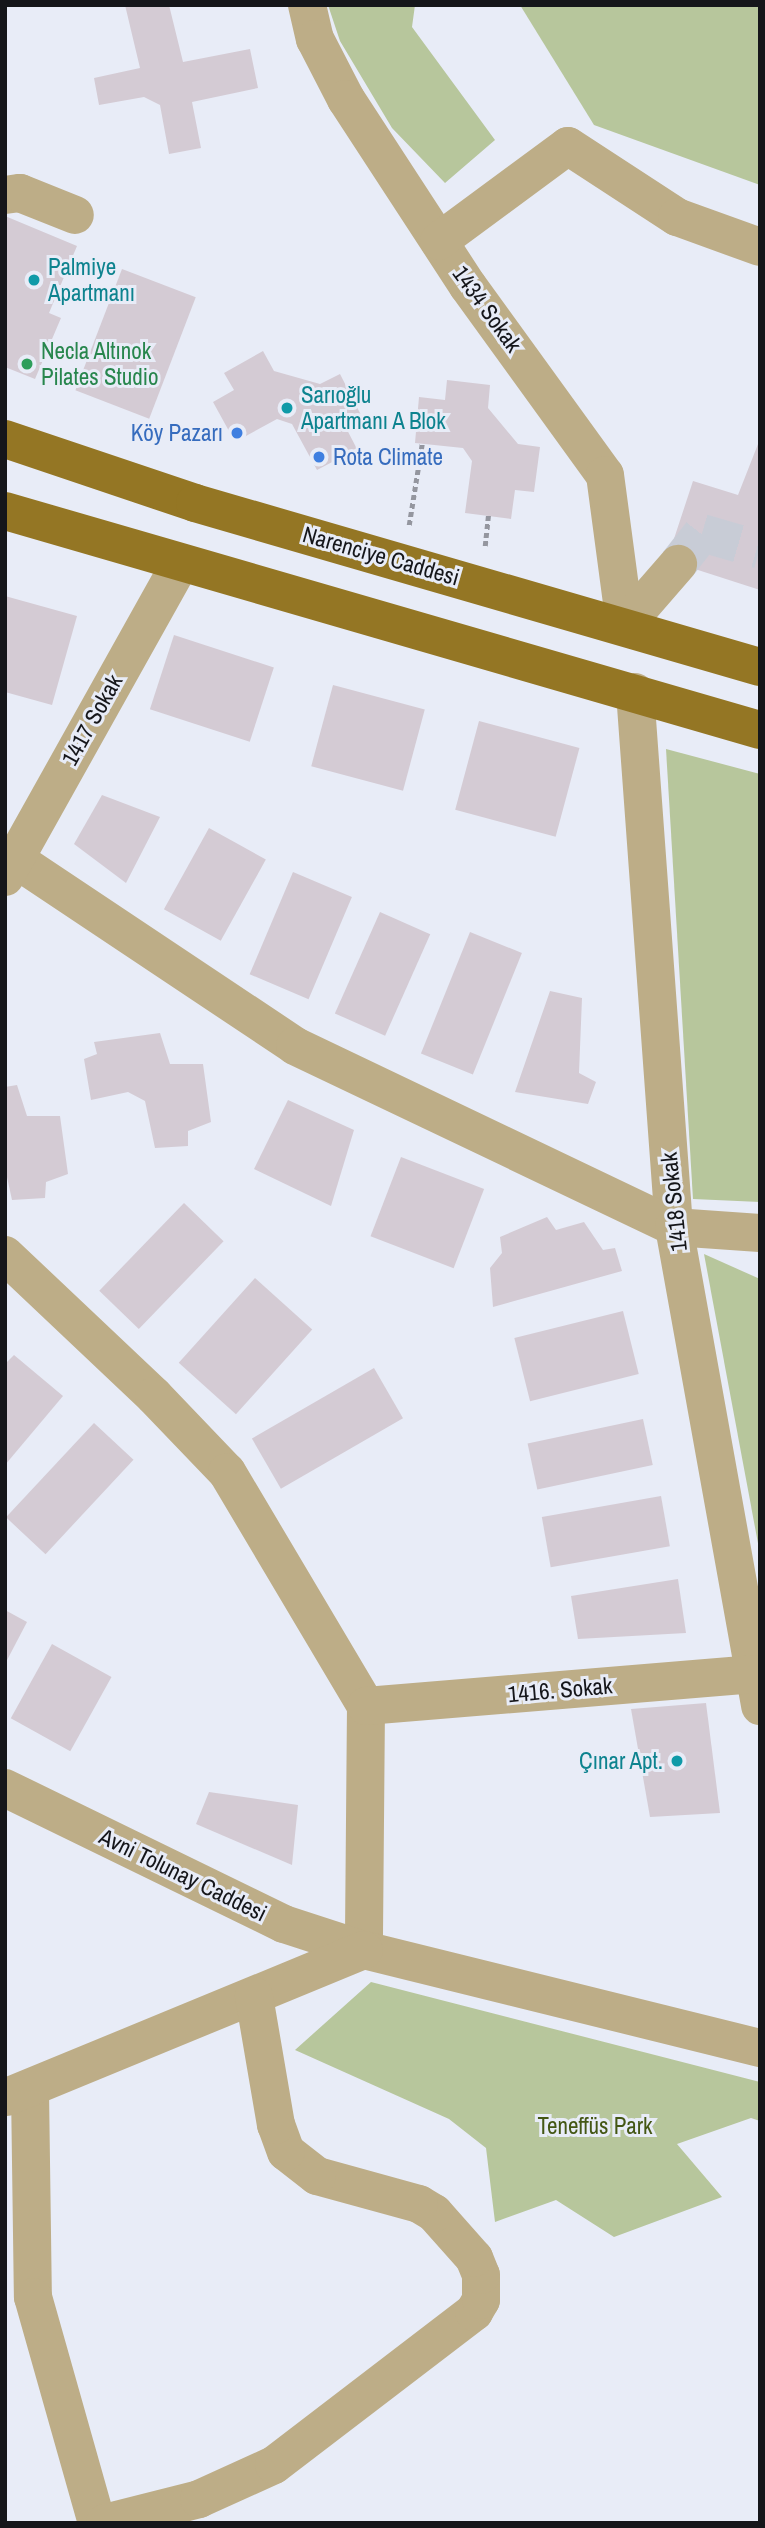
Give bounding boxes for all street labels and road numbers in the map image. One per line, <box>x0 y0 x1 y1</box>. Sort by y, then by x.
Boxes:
street label: 1434 Sokak <box>447 261 527 357</box>
street label: Narenciye Caddesi <box>300 520 462 592</box>
street label: 1417 Sokak <box>56 670 128 770</box>
street label: 1418 Sokak <box>655 1151 693 1253</box>
street label: 1416. Sokak <box>507 1672 613 1708</box>
street label: Avni Tolunay Caddesi <box>95 1822 271 1928</box>

